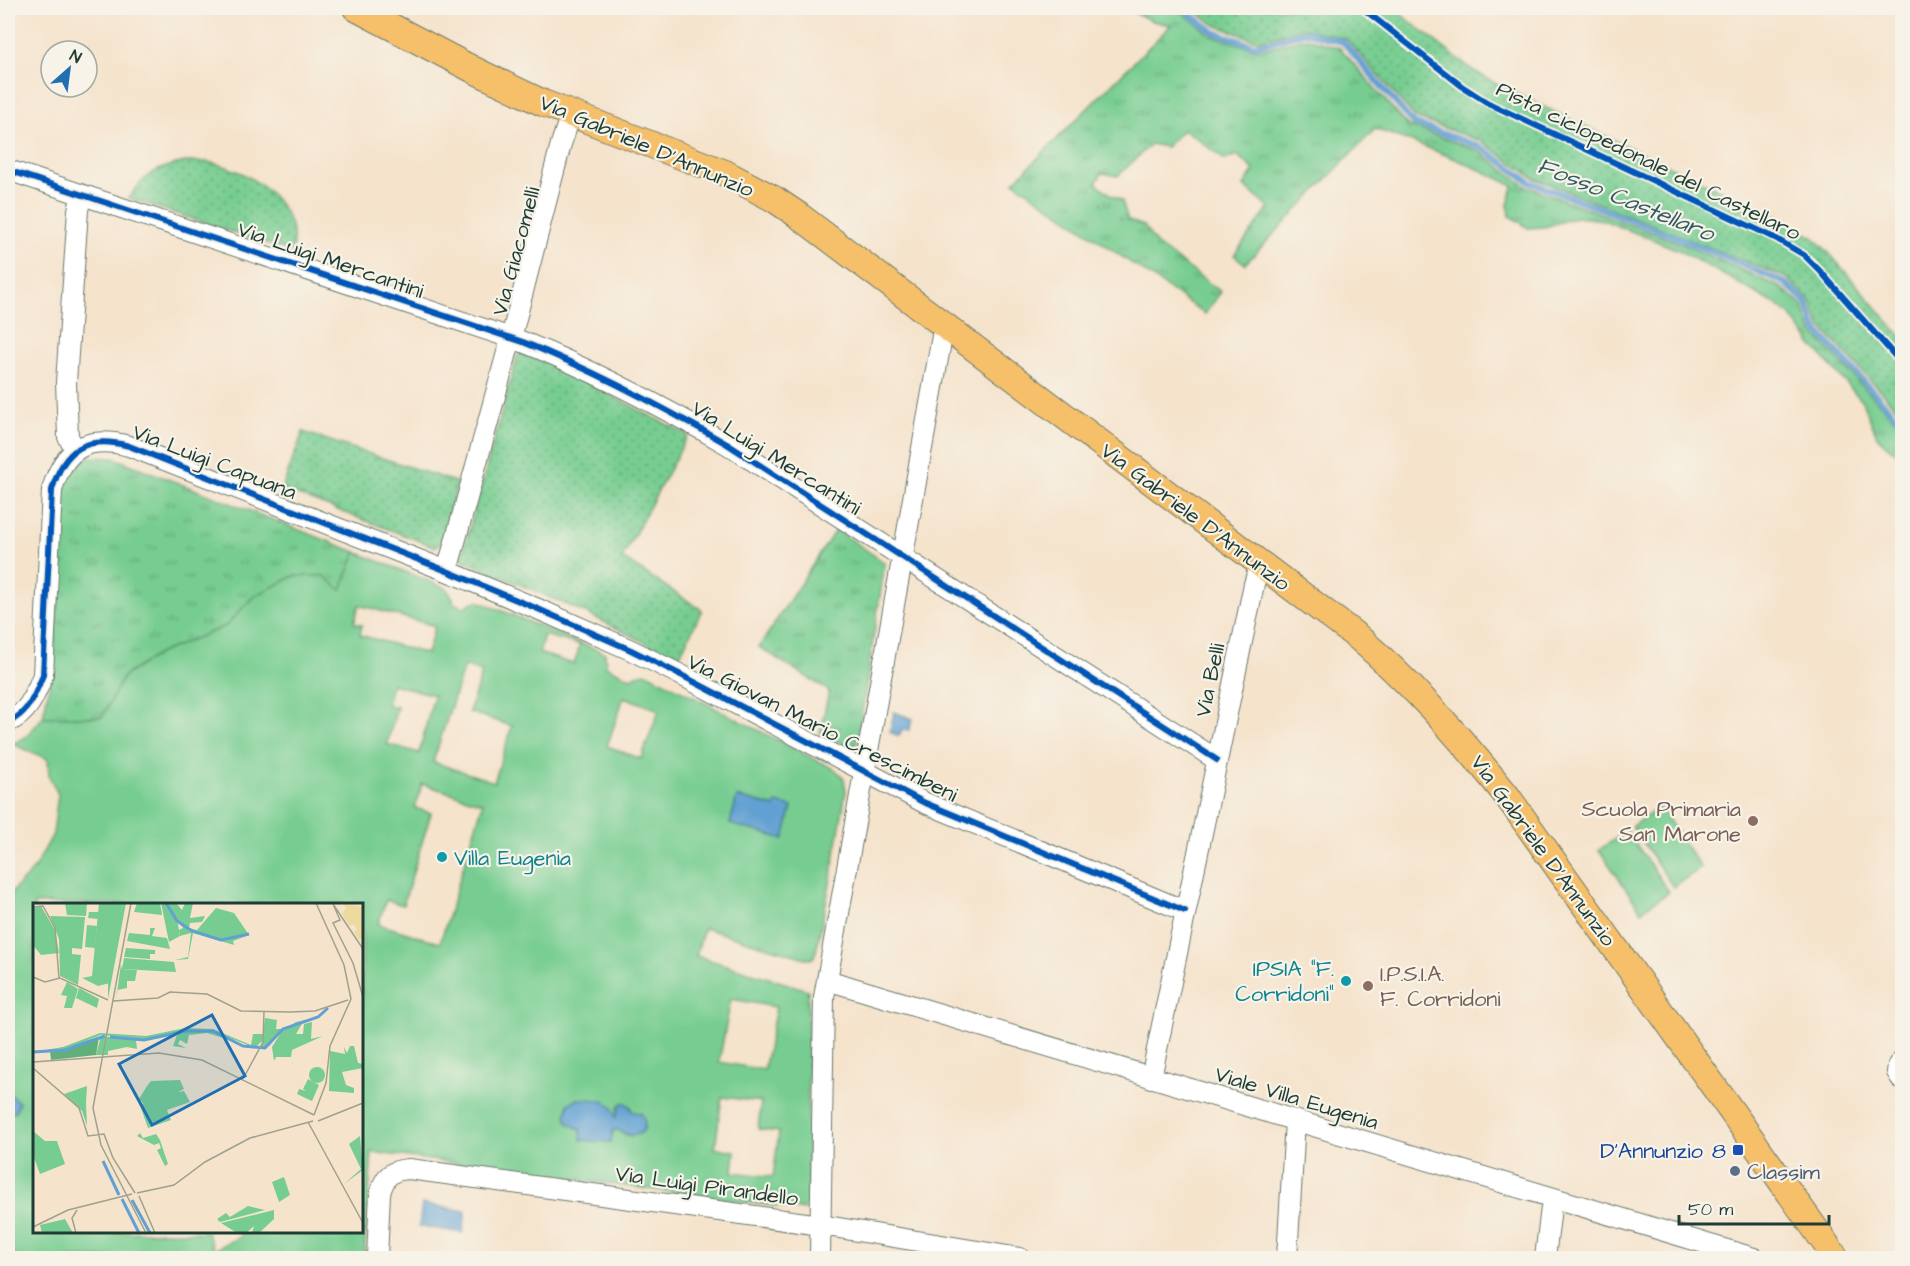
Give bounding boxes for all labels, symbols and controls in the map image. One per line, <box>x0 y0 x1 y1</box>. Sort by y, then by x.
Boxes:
north arrow <box>39 39 99 99</box>
text: N <box>66 45 85 69</box>
street label: Pista ciclopedonale del Castellaro <box>1491 74 1806 249</box>
street label: Via Gabriele D'Annunzio <box>534 87 759 206</box>
water label: Fosso Castellaro <box>1532 149 1720 251</box>
street label: Via Giacomelli <box>484 183 549 319</box>
street label: Via Luigi Mercantini <box>233 214 428 308</box>
street label: Via Luigi Mercantini <box>685 393 867 524</box>
street label: Via Luigi Capuana <box>127 417 301 509</box>
street label: Via Gabriele D'Annunzio <box>1094 436 1297 599</box>
street label: Via Belli <box>1188 640 1233 720</box>
street label: Via Giovan Mario Crescimbeni <box>682 646 963 810</box>
street label: Via Gabriele D'Annunzio <box>1463 749 1623 954</box>
place label: Scuola Primaria San Marone <box>1581 794 1741 850</box>
marker: Scuola Primaria San Marone <box>1746 814 1760 828</box>
place label: Villa Eugenia <box>454 843 571 875</box>
marker: Villa Eugenia <box>435 850 449 864</box>
inset map <box>33 903 363 1233</box>
place label: IPSIA "F. Corridoni" <box>1235 954 1334 1010</box>
place label: I.P.S.I.A. F. Corridoni <box>1380 959 1501 1015</box>
marker: IPSIA "F. Corridoni" <box>1339 974 1353 988</box>
marker: I.P.S.I.A. F. Corridoni <box>1361 979 1375 993</box>
street label: Viale Villa Eugenia <box>1211 1059 1382 1139</box>
place label: D'Annunzio 8 <box>1600 1136 1726 1167</box>
marker: D'Annunzio 8 <box>1731 1143 1745 1157</box>
place label: Classim <box>1747 1157 1820 1188</box>
street label: Via Luigi Pirandello <box>613 1158 801 1216</box>
marker: Classim <box>1728 1164 1742 1178</box>
scale bar <box>1679 1188 1829 1226</box>
text: 50 m <box>1688 1197 1733 1222</box>

